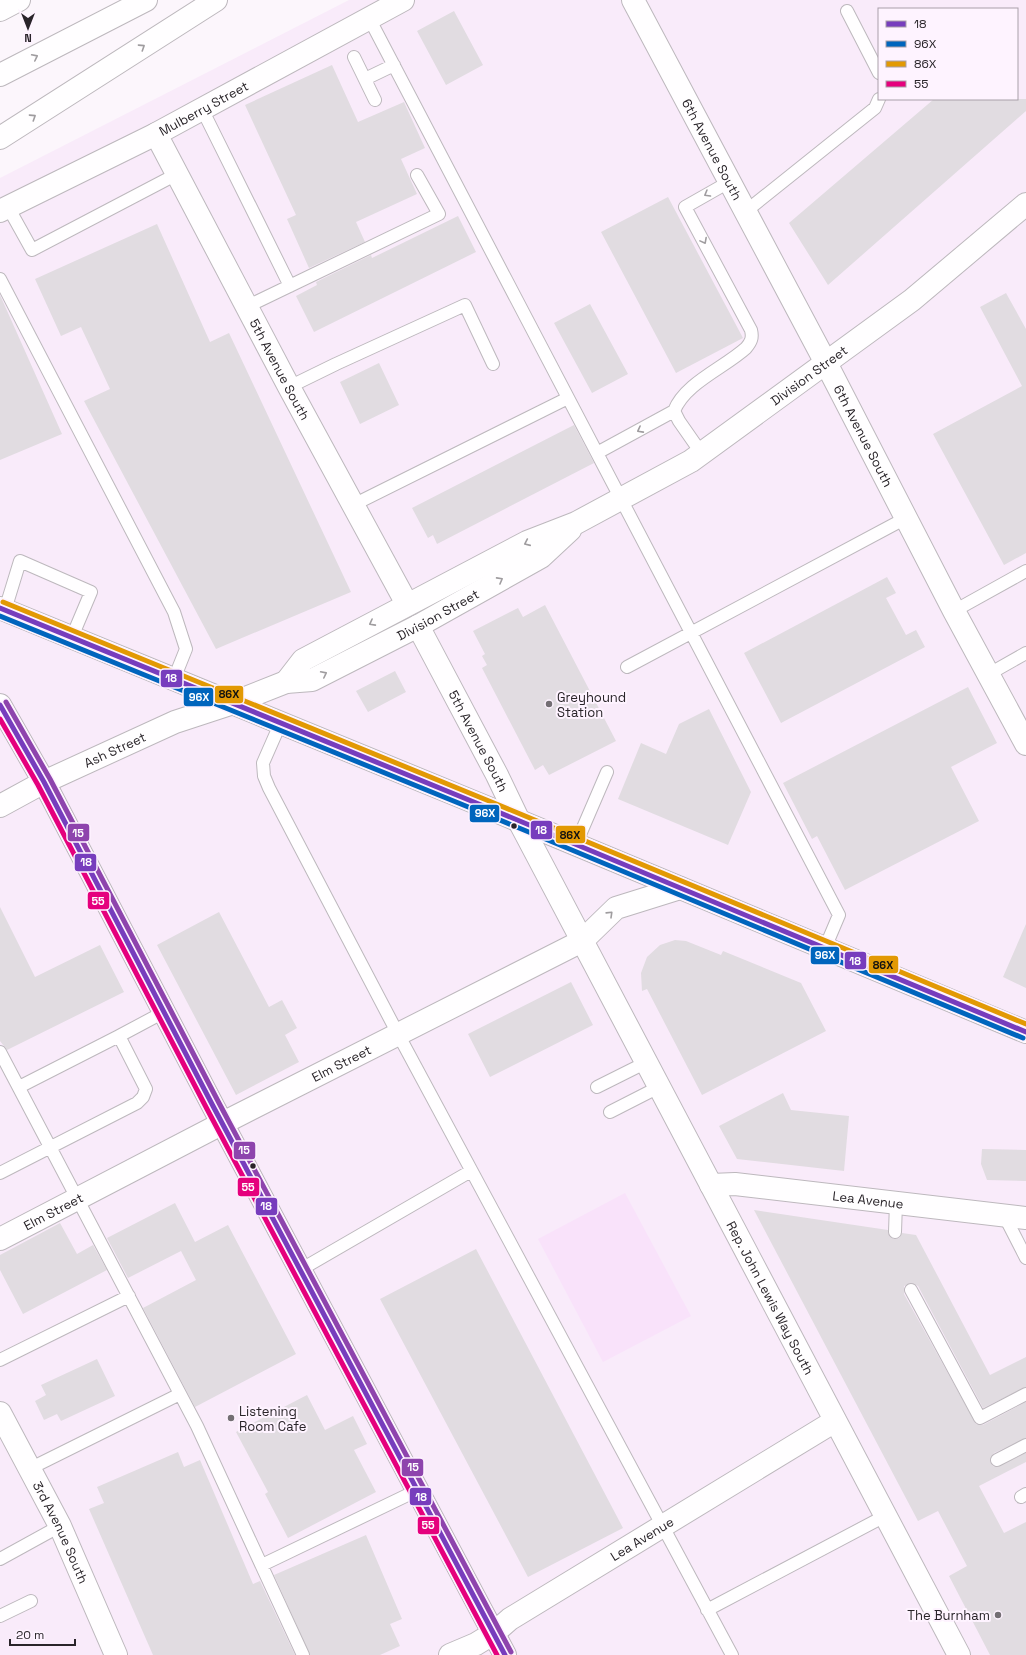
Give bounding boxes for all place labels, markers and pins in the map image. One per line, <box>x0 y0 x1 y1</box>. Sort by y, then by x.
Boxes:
place label: Greyhound Station <box>557 689 626 721</box>
marker: Greyhound Station <box>544 699 554 709</box>
unlabelled marker <box>509 821 519 831</box>
unlabelled marker <box>248 1161 258 1171</box>
place label: Listening Room Cafe <box>239 1403 306 1435</box>
marker: Listening Room Cafe <box>226 1413 236 1423</box>
place label: The Burnham <box>907 1607 990 1624</box>
marker: The Burnham <box>993 1610 1003 1620</box>

